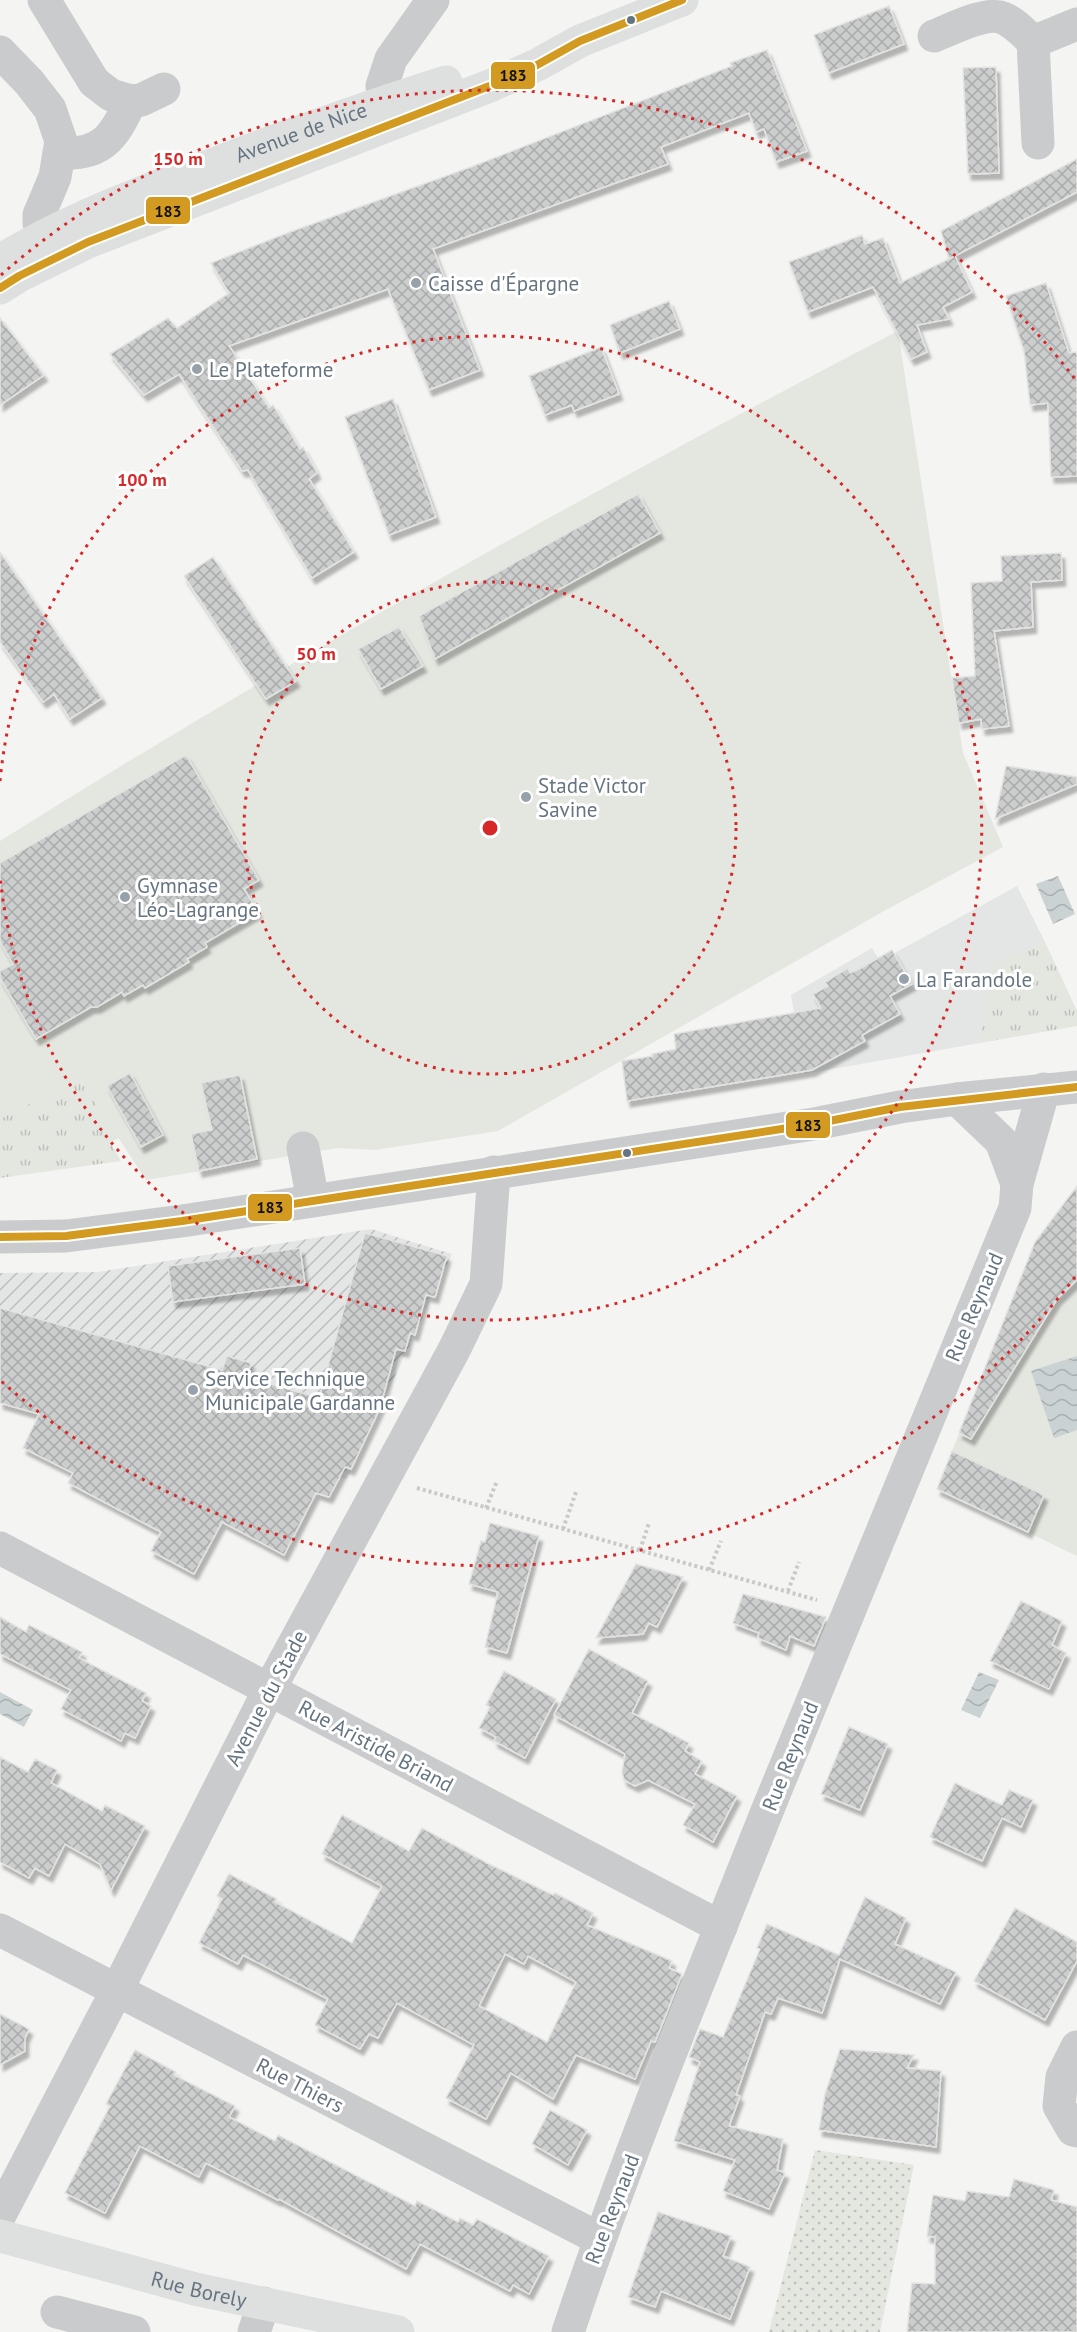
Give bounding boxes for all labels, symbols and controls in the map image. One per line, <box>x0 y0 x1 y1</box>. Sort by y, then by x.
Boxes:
unlabelled marker <box>625 14 637 26</box>
line badge: 183 <box>490 61 536 90</box>
text: 183 <box>499 65 527 85</box>
street label: Avenue de Nice <box>231 96 370 168</box>
text: 150 m <box>153 147 203 170</box>
line badge: 183 <box>145 196 191 225</box>
text: 183 <box>154 201 182 221</box>
place label: Caisse d'Épargne <box>428 270 579 297</box>
marker: Caisse d'Épargne <box>409 276 423 290</box>
place label: Le Plateforme <box>209 356 333 383</box>
marker: Le Plateforme <box>190 362 204 376</box>
text: 100 m <box>117 468 167 491</box>
text: 50 m <box>296 642 336 665</box>
place label: Stade Victor Savine <box>538 772 646 823</box>
marker: Stade Victor Savine <box>519 790 533 804</box>
centre of rings <box>480 818 500 838</box>
place label: Gymnase Léo-Lagrange <box>137 872 259 923</box>
marker: Gymnase Léo-Lagrange <box>118 890 132 904</box>
place label: La Farandole <box>916 966 1032 993</box>
marker: La Farandole <box>897 972 911 986</box>
line badge: 183 <box>785 1111 831 1139</box>
text: 183 <box>794 1115 822 1135</box>
unlabelled marker <box>621 1147 633 1159</box>
line badge: 183 <box>247 1193 293 1222</box>
text: 183 <box>256 1197 284 1217</box>
street label: Rue Reynaud <box>939 1248 1009 1366</box>
place label: Service Technique Municipale Gardanne <box>205 1365 395 1416</box>
marker: Service Technique Municipale Gardanne <box>186 1383 200 1397</box>
street label: Avenue du Stade <box>219 1625 313 1771</box>
street label: Rue Aristide Briand <box>294 1694 458 1798</box>
street label: Rue Reynaud <box>756 1697 824 1815</box>
street label: Rue Thiers <box>252 2051 348 2119</box>
street label: Rue Reynaud <box>579 2150 645 2268</box>
street label: Rue Borely <box>148 2264 249 2313</box>

